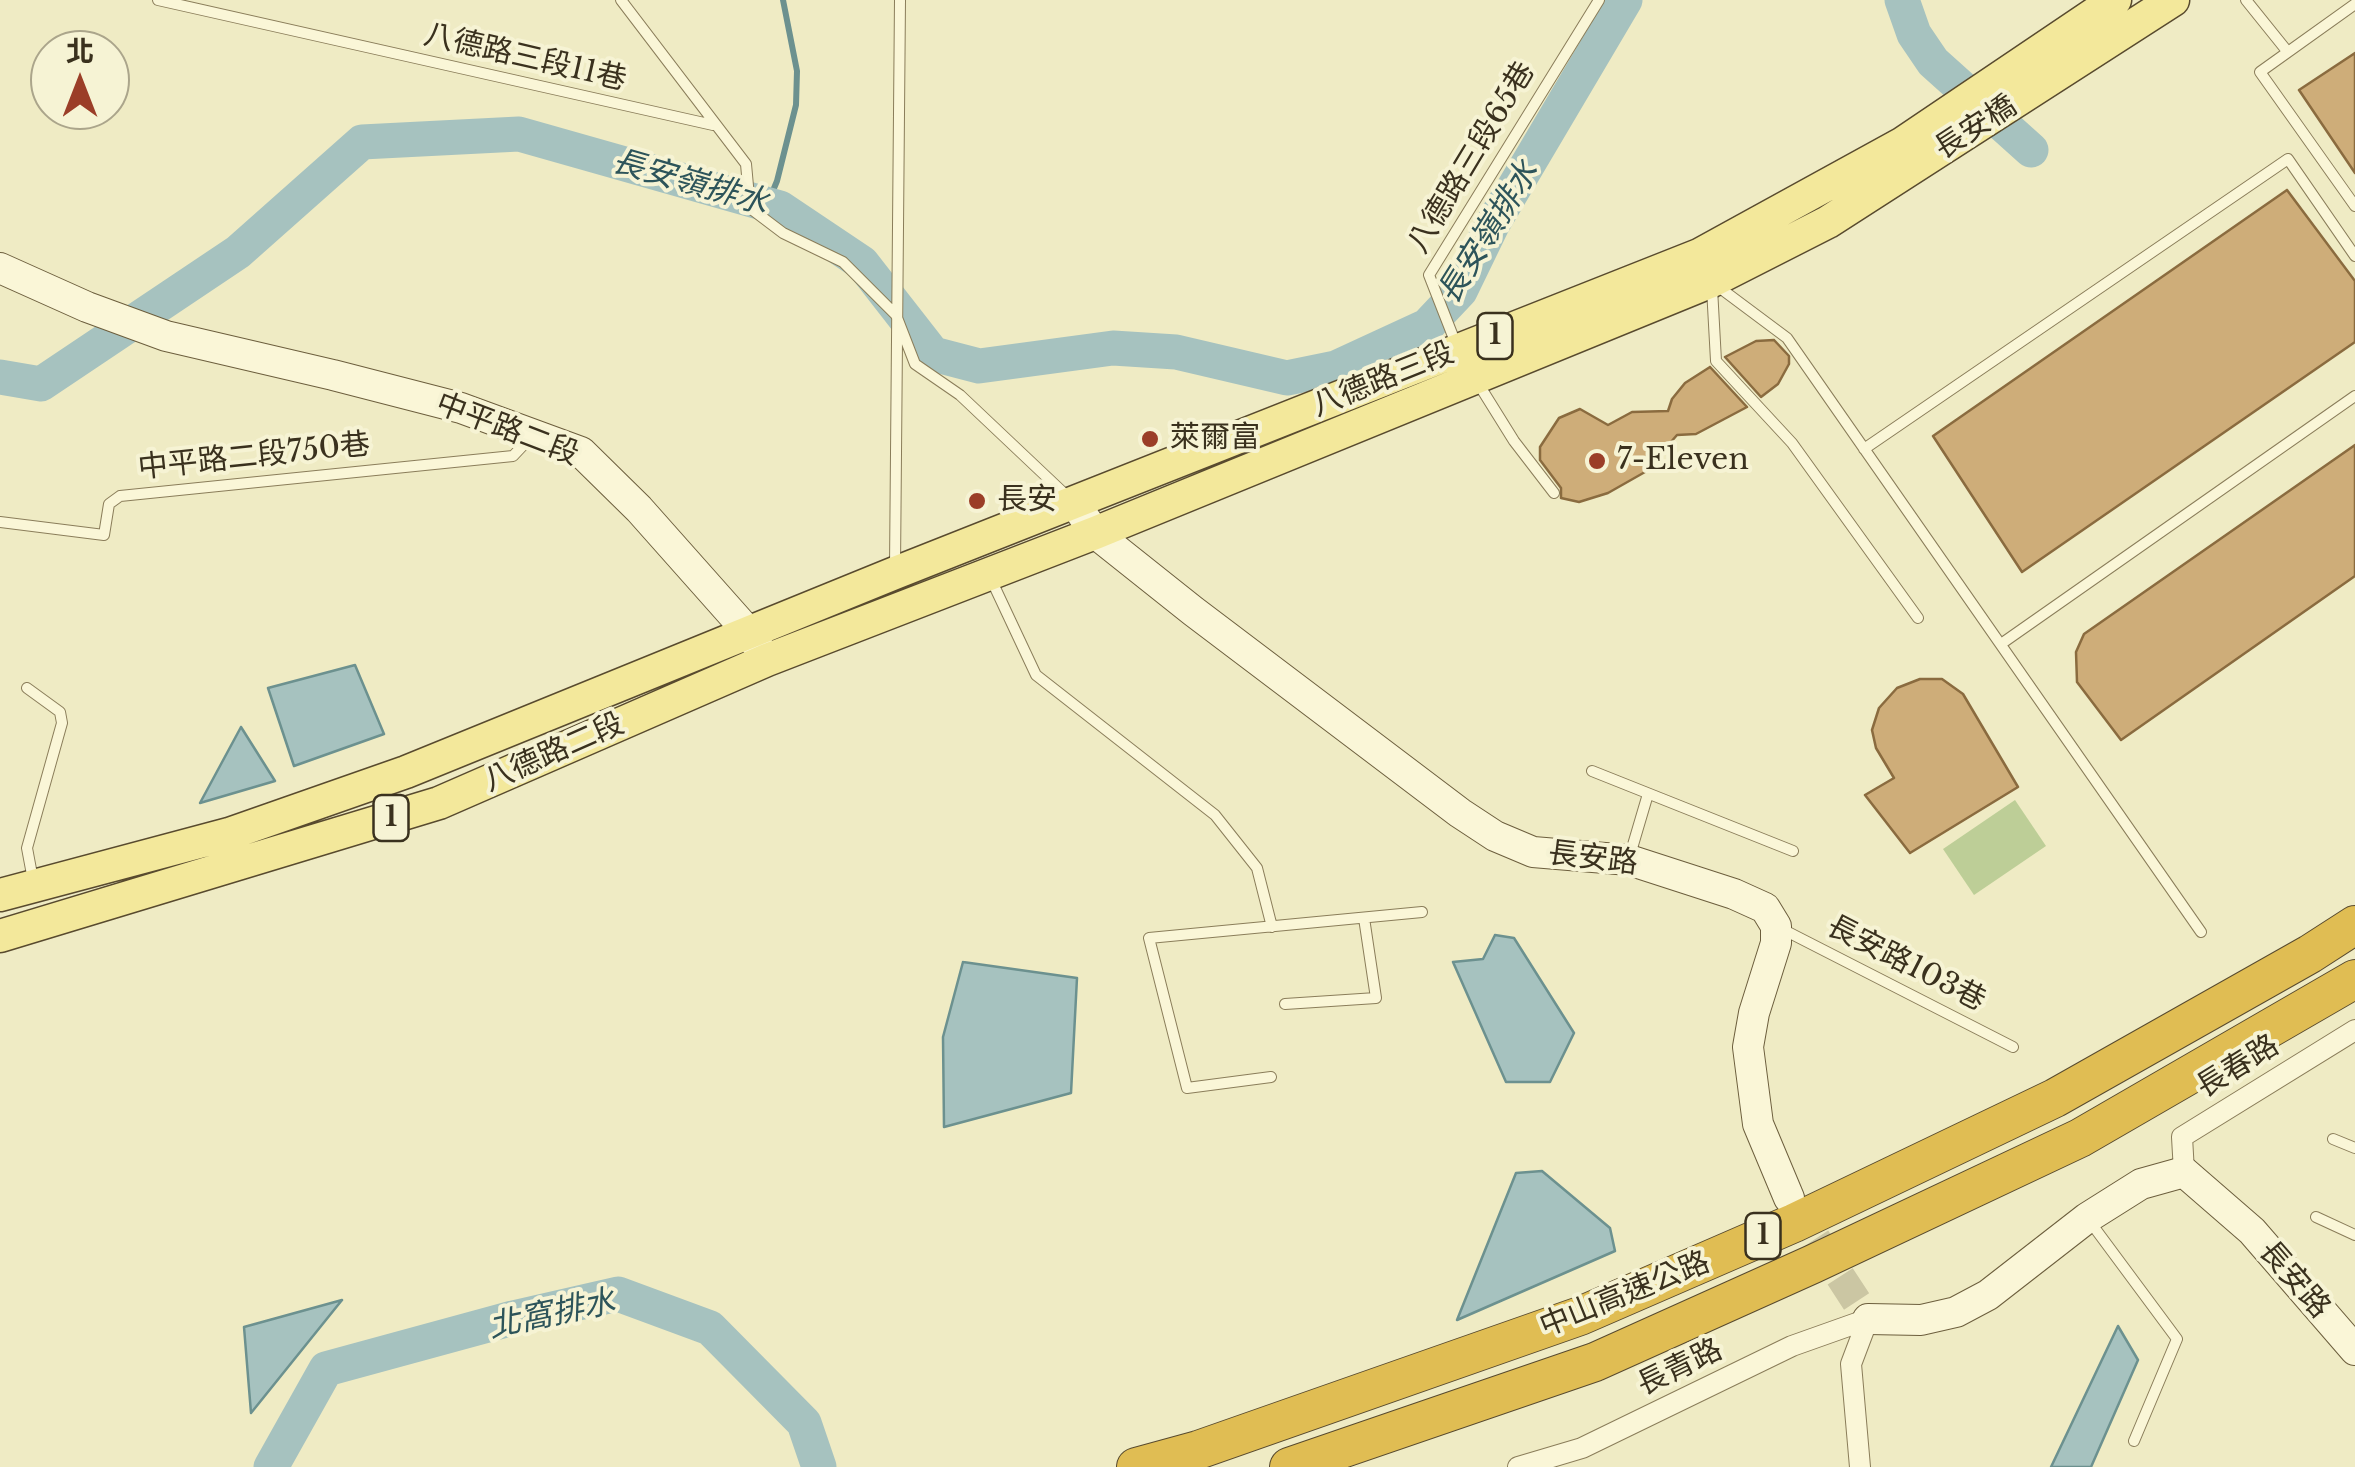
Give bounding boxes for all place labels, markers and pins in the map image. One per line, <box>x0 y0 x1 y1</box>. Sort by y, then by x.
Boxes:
place label: 萊爾富 <box>1170 421 1260 457</box>
marker: 萊爾富 <box>1139 428 1161 450</box>
place label: 7-Eleven <box>1617 443 1749 479</box>
marker: 7-Eleven <box>1586 450 1608 472</box>
place label: 長安 <box>997 483 1057 519</box>
marker: 長安 <box>966 490 988 512</box>

